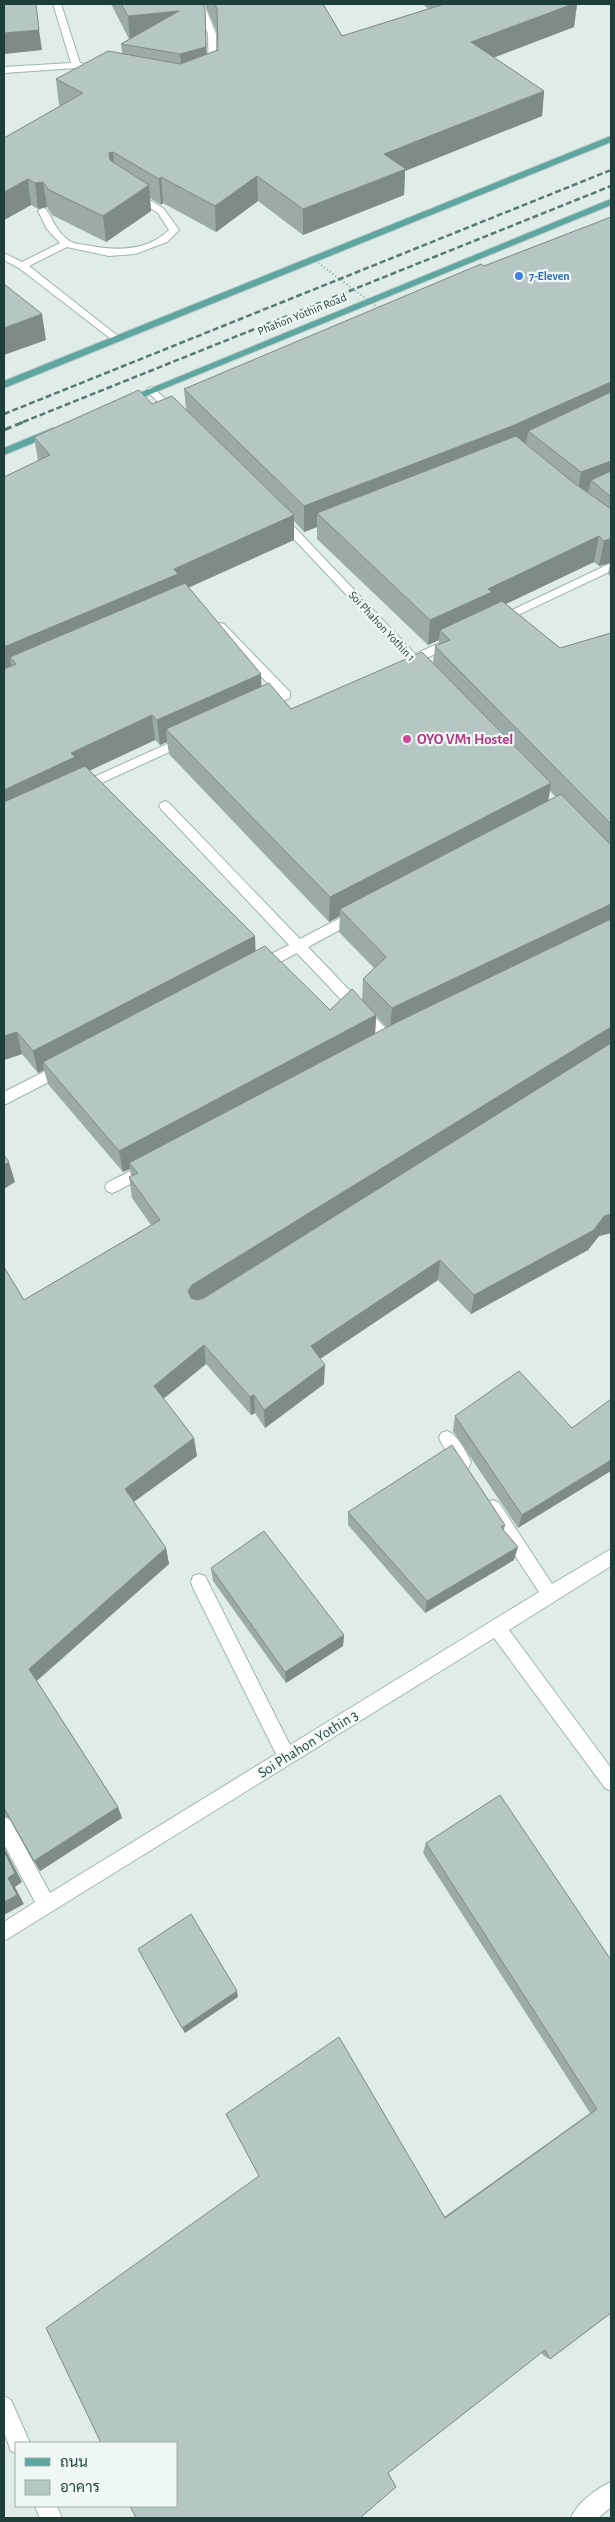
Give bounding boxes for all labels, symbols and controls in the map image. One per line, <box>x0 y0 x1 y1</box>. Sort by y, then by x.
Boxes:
marker: 7-Eleven <box>513 270 525 282</box>
place label: 7-Eleven <box>529 270 570 282</box>
street label: Phahon Yothin Road <box>256 291 348 337</box>
street label: Soi Phahon Yothin 1 <box>347 589 417 663</box>
place label: OYO VM1 Hostel <box>417 732 513 747</box>
marker: OYO VM1 Hostel <box>401 733 413 745</box>
street label: Soi Phahon Yothin 3 <box>255 1707 361 1781</box>
legend <box>15 2442 178 2507</box>
text: ถนน <box>60 2455 88 2470</box>
text: อาคาร <box>60 2480 100 2495</box>

